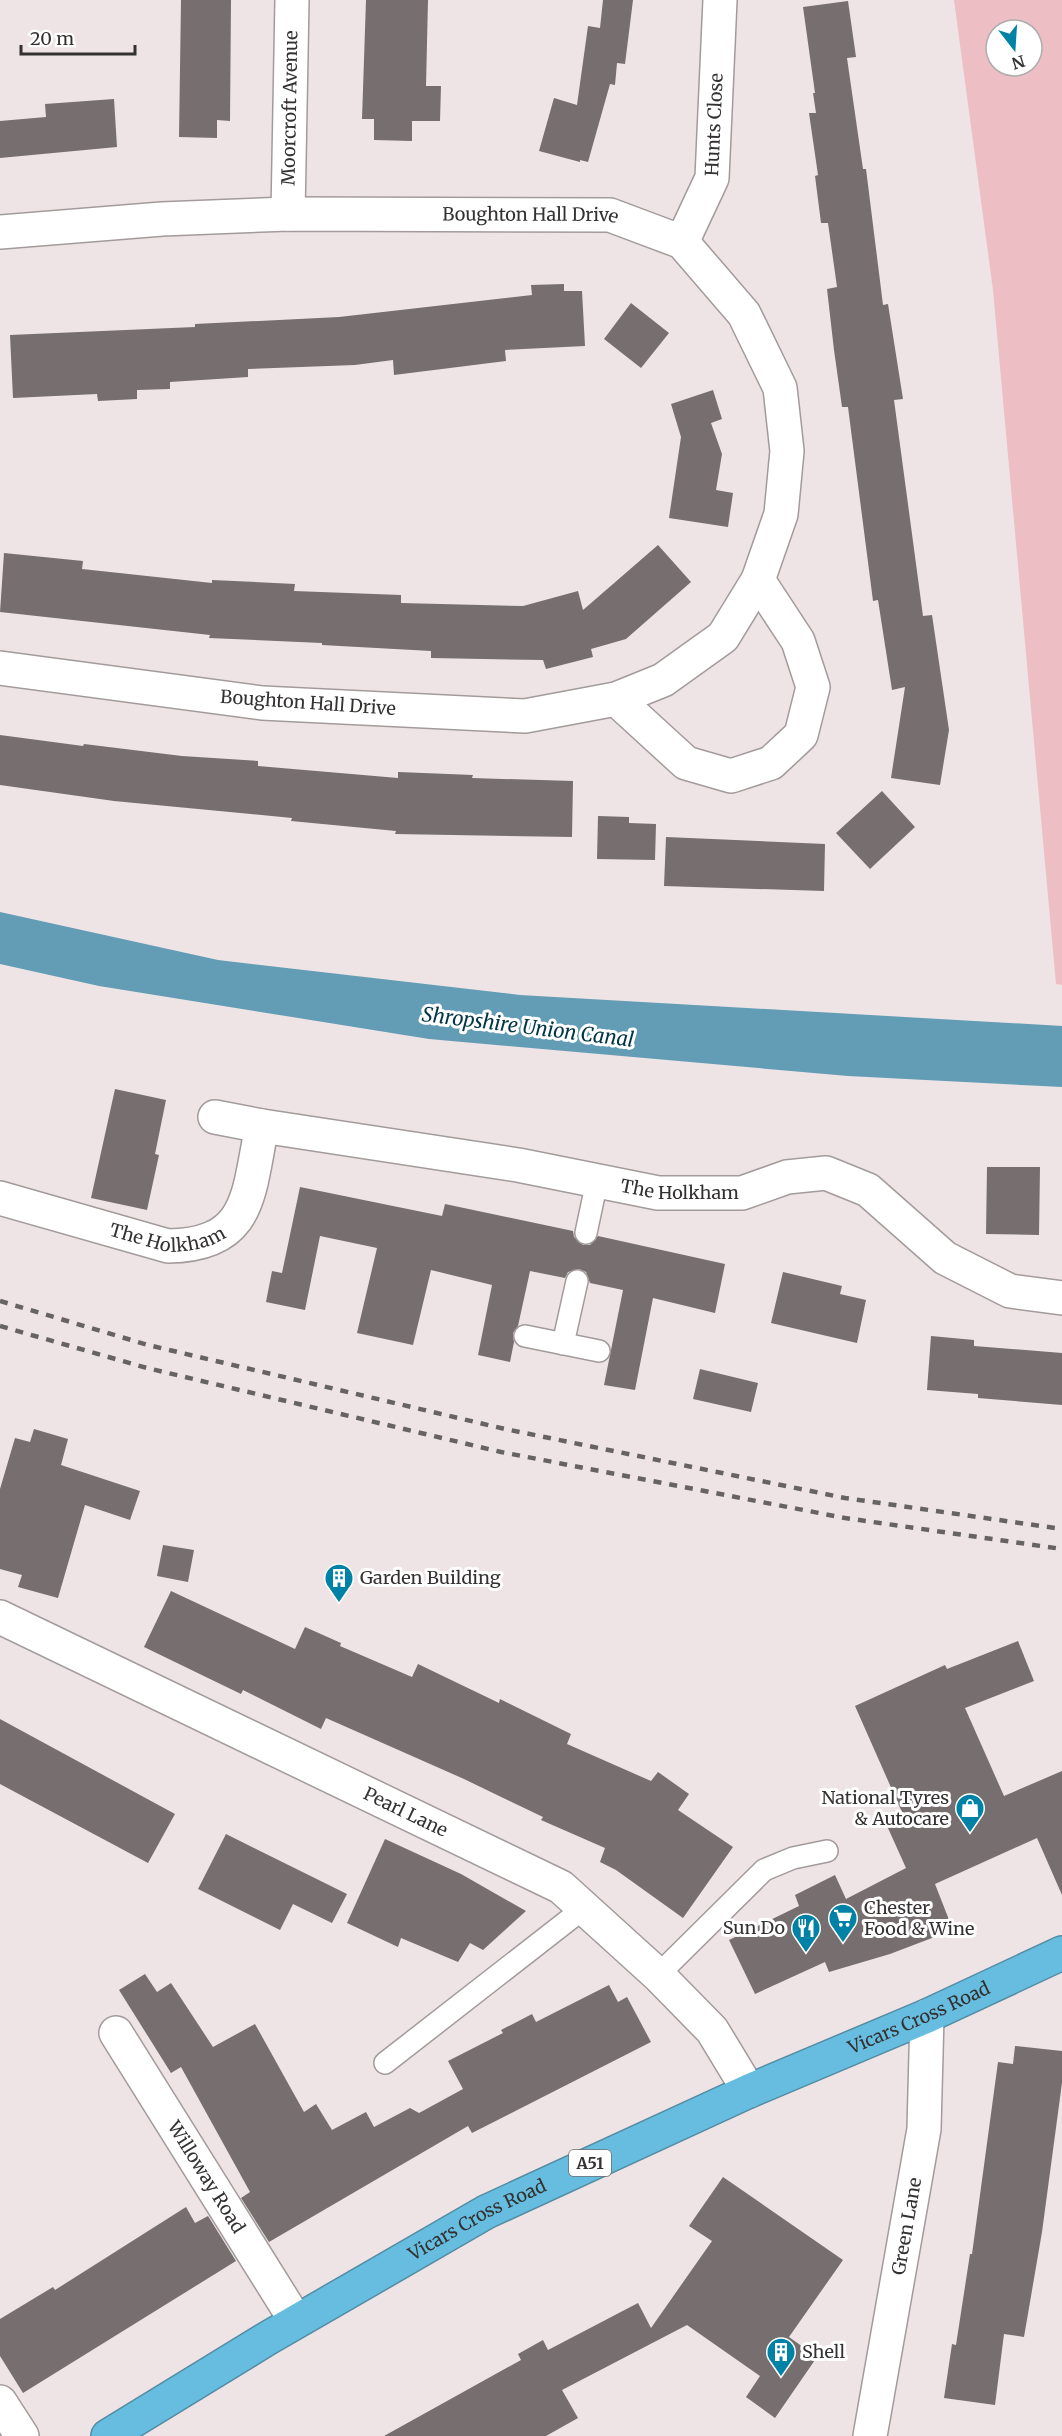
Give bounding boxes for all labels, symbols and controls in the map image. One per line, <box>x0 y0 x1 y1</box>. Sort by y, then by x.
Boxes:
scale bar <box>21 18 135 56</box>
north arrow <box>984 18 1044 78</box>
text: 20 m <box>30 27 74 50</box>
street label: Moorcroft Avenue <box>277 30 302 186</box>
text: N <box>1009 51 1027 74</box>
street label: Hunts Close <box>700 73 728 177</box>
street label: Boughton Hall Drive <box>442 202 622 228</box>
street label: Boughton Hall Drive <box>219 685 397 720</box>
water label: Shropshire Union Canal <box>421 1001 635 1052</box>
street label: The Holkham <box>619 1174 739 1204</box>
street label: The Holkham <box>107 1218 230 1257</box>
building icon: Garden Building <box>323 1562 355 1604</box>
place label: Garden Building <box>360 1566 501 1589</box>
street label: Pearl Lane <box>360 1782 452 1842</box>
place label: National Tyres & Autocare <box>822 1786 949 1830</box>
shop icon: National Tyres & Autocare <box>954 1792 986 1834</box>
place label: Chester Food & Wine <box>864 1896 974 1940</box>
supermarket icon: Chester Food & Wine <box>827 1902 859 1944</box>
restaurant icon: Sun Do <box>790 1912 822 1954</box>
place label: Sun Do <box>723 1916 785 1939</box>
street label: Vicars Cross Road <box>844 1976 994 2059</box>
street label: Willoway Road <box>162 2116 250 2237</box>
road number: A51 <box>569 2150 611 2176</box>
street label: Vicars Cross Road <box>403 2174 550 2266</box>
street label: Green Lane <box>887 2176 926 2277</box>
building icon: Shell <box>765 2336 797 2378</box>
place label: Shell <box>802 2340 845 2363</box>

